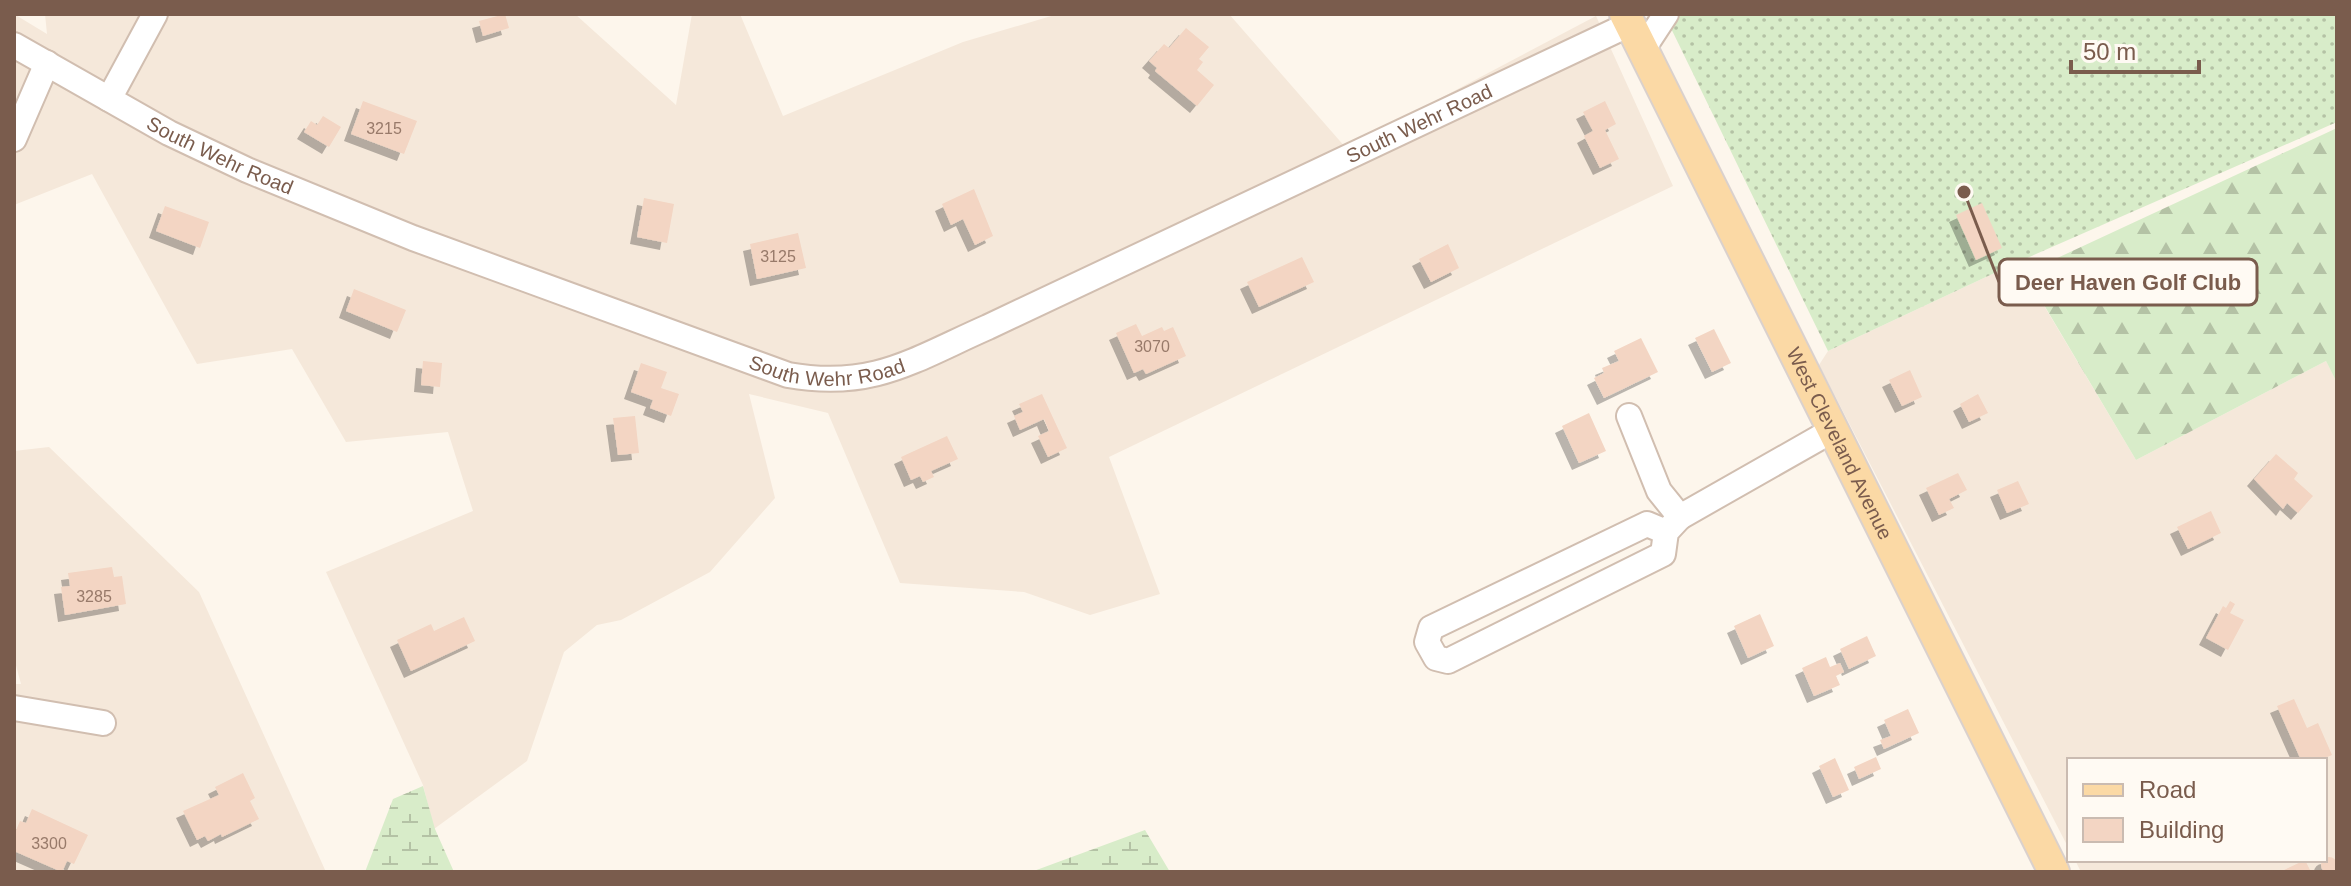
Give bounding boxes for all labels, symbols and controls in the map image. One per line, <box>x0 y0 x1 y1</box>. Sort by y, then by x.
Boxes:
scale bar <box>2071 24 2199 74</box>
text: 50 m <box>2083 38 2136 65</box>
street label: South Wehr Road <box>1343 80 1496 167</box>
street label: South Wehr Road <box>143 112 296 199</box>
house number: 3215 <box>366 120 402 137</box>
house number: 3125 <box>760 248 796 265</box>
callout: Deer Haven Golf Club <box>1999 259 2257 305</box>
text: Deer Haven Golf Club <box>2015 270 2241 295</box>
house number: 3070 <box>1134 338 1170 355</box>
street label: West Cleveland Avenue <box>1782 344 1897 543</box>
street label: South Wehr Road <box>746 351 908 390</box>
house number: 3285 <box>76 588 112 605</box>
legend <box>2067 758 2327 862</box>
text: Road <box>2139 776 2196 803</box>
text: Building <box>2139 816 2224 843</box>
house number: 3300 <box>31 835 67 852</box>

